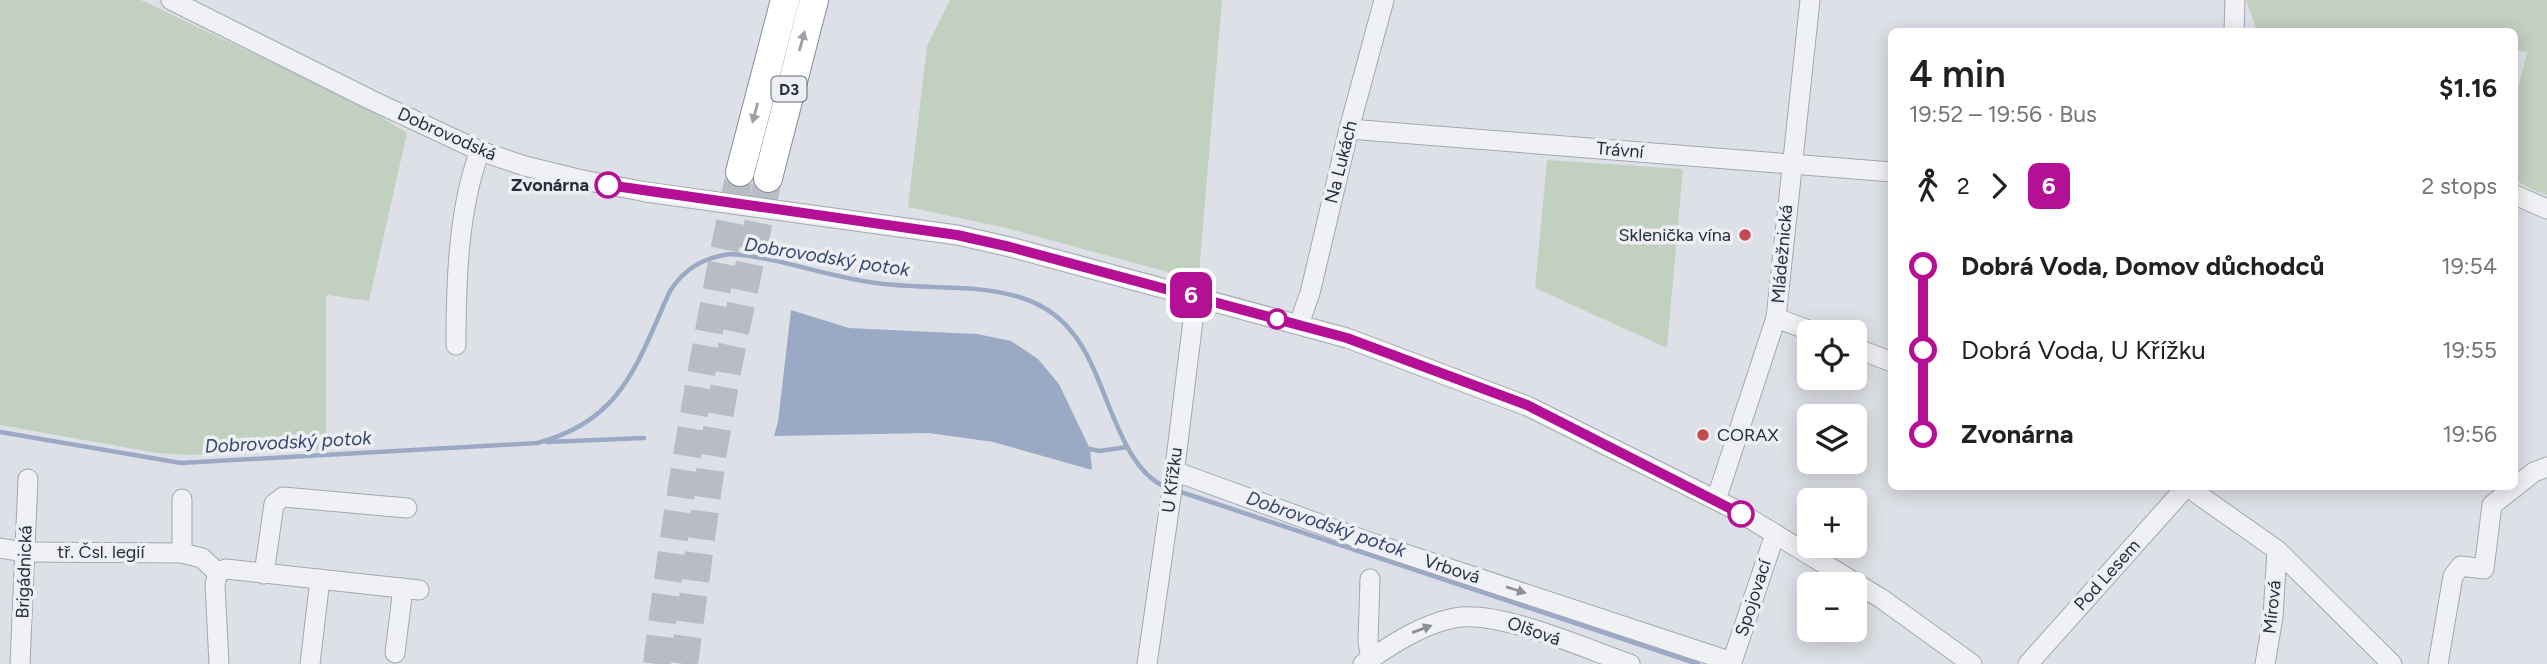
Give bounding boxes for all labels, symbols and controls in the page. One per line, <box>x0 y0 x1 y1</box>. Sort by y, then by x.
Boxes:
one-way arrow <box>797 29 808 51</box>
text: 4 min <box>1909 51 2006 97</box>
text: $1.16 <box>2439 72 2497 104</box>
road number: D3 <box>772 76 806 102</box>
text: 19:52 – 19:56 · Bus <box>1909 100 2097 128</box>
street label: Dobrovodská <box>394 102 500 166</box>
one-way arrow <box>749 102 760 124</box>
street label: Na Lukách <box>1320 118 1362 206</box>
street label: Trávní <box>1595 137 1646 163</box>
icon: walk <box>1909 167 1947 205</box>
icon: forward <box>1980 167 2018 205</box>
text: 6 <box>2042 171 2056 200</box>
marker: Zvonárna <box>595 172 621 198</box>
text: 2 <box>1957 172 1970 200</box>
text: 2 stops <box>2421 172 2497 200</box>
place label: Zvonárna <box>511 174 589 196</box>
street label: Mládežnická <box>1767 204 1797 304</box>
place label: Sklenička vína <box>1619 224 1731 246</box>
marker: Sklenička vína <box>1737 227 1753 243</box>
water label: Dobrovodský potok <box>743 233 912 282</box>
text: Dobrá Voda, Domov důchodců <box>1961 250 2325 282</box>
text: 19:54 <box>2441 252 2497 280</box>
line badge: 6 <box>1168 272 1214 318</box>
text: 6 <box>1184 280 1198 309</box>
unlabelled marker <box>1267 309 1287 329</box>
map controls <box>1797 320 1867 642</box>
button: locate <box>1797 320 1867 390</box>
text: Dobrá Voda, U Křížku <box>1961 334 2206 366</box>
text: 19:55 <box>2442 336 2497 364</box>
button: layers <box>1797 404 1867 474</box>
text: Zvonárna <box>1961 418 2074 450</box>
text: 19:56 <box>2442 420 2497 448</box>
place label: CORAX <box>1717 424 1778 446</box>
water label: Dobrovodský potok <box>204 426 373 458</box>
marker: CORAX <box>1695 427 1711 443</box>
street label: U Křížku <box>1157 446 1187 514</box>
water label: Dobrovodský potok <box>1243 486 1409 562</box>
button: + <box>1797 488 1867 558</box>
unlabelled marker <box>1728 501 1754 527</box>
street label: Brigádnická <box>11 525 37 619</box>
street label: Pod Lesem <box>2069 535 2145 615</box>
street label: tř. Čsl. legií <box>57 541 145 563</box>
street label: Vrbová <box>1421 550 1483 588</box>
street label: Spojovací <box>1730 556 1776 639</box>
button: − <box>1797 572 1867 642</box>
street label: Mírová <box>2258 579 2286 635</box>
one-way arrow <box>1506 586 1527 596</box>
street label: Olšová <box>1504 612 1564 650</box>
one-way arrow <box>1411 623 1432 634</box>

